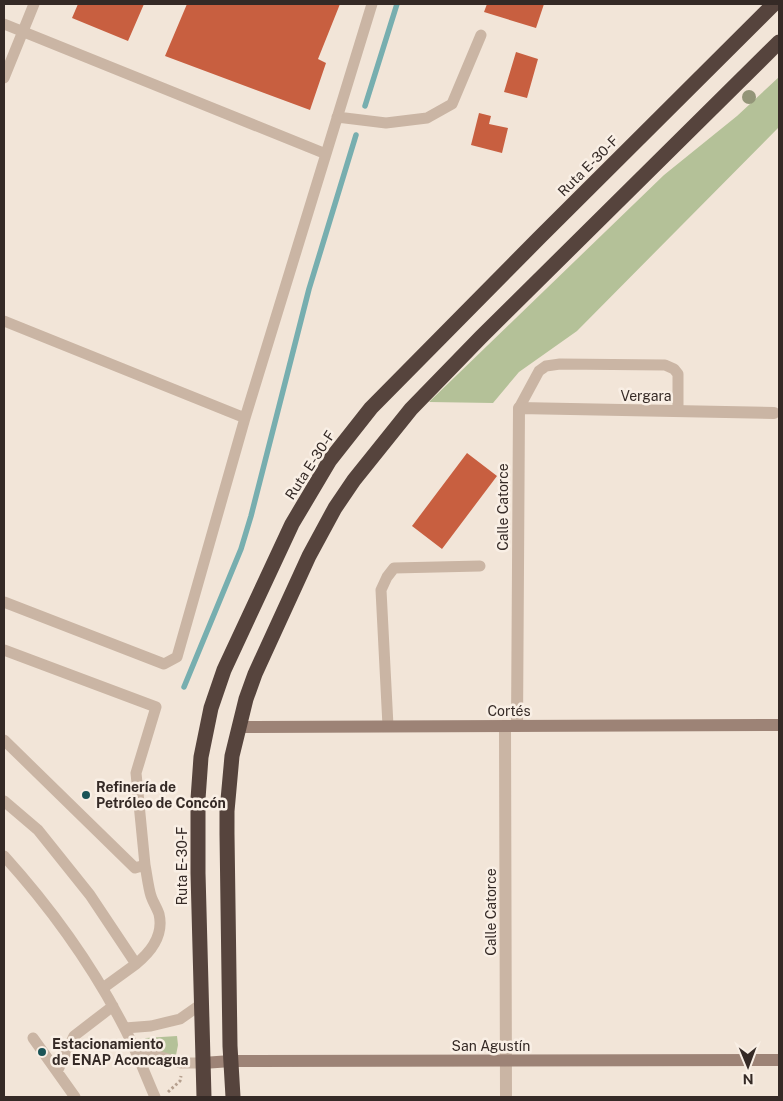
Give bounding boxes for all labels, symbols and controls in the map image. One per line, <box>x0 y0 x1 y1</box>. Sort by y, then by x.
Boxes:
street label: Ruta E-30-F <box>555 133 621 199</box>
street label: Vergara <box>620 388 672 404</box>
street label: Ruta E-30-F <box>282 428 338 502</box>
street label: Calle Catorce <box>495 463 511 551</box>
street label: Cortés <box>487 703 531 719</box>
place label: Refinería de Petróleo de Concón <box>96 779 226 811</box>
marker: Refinería de Petróleo de Concón <box>80 789 92 801</box>
street label: Ruta E-30-F <box>174 827 190 905</box>
street label: Calle Catorce <box>483 868 499 956</box>
place label: Estacionamiento de ENAP Aconcagua <box>52 1036 189 1068</box>
street label: San Agustín <box>452 1038 530 1054</box>
north arrow <box>723 1041 773 1091</box>
marker: Estacionamiento de ENAP Aconcagua <box>36 1046 48 1058</box>
text: N <box>743 1071 754 1087</box>

